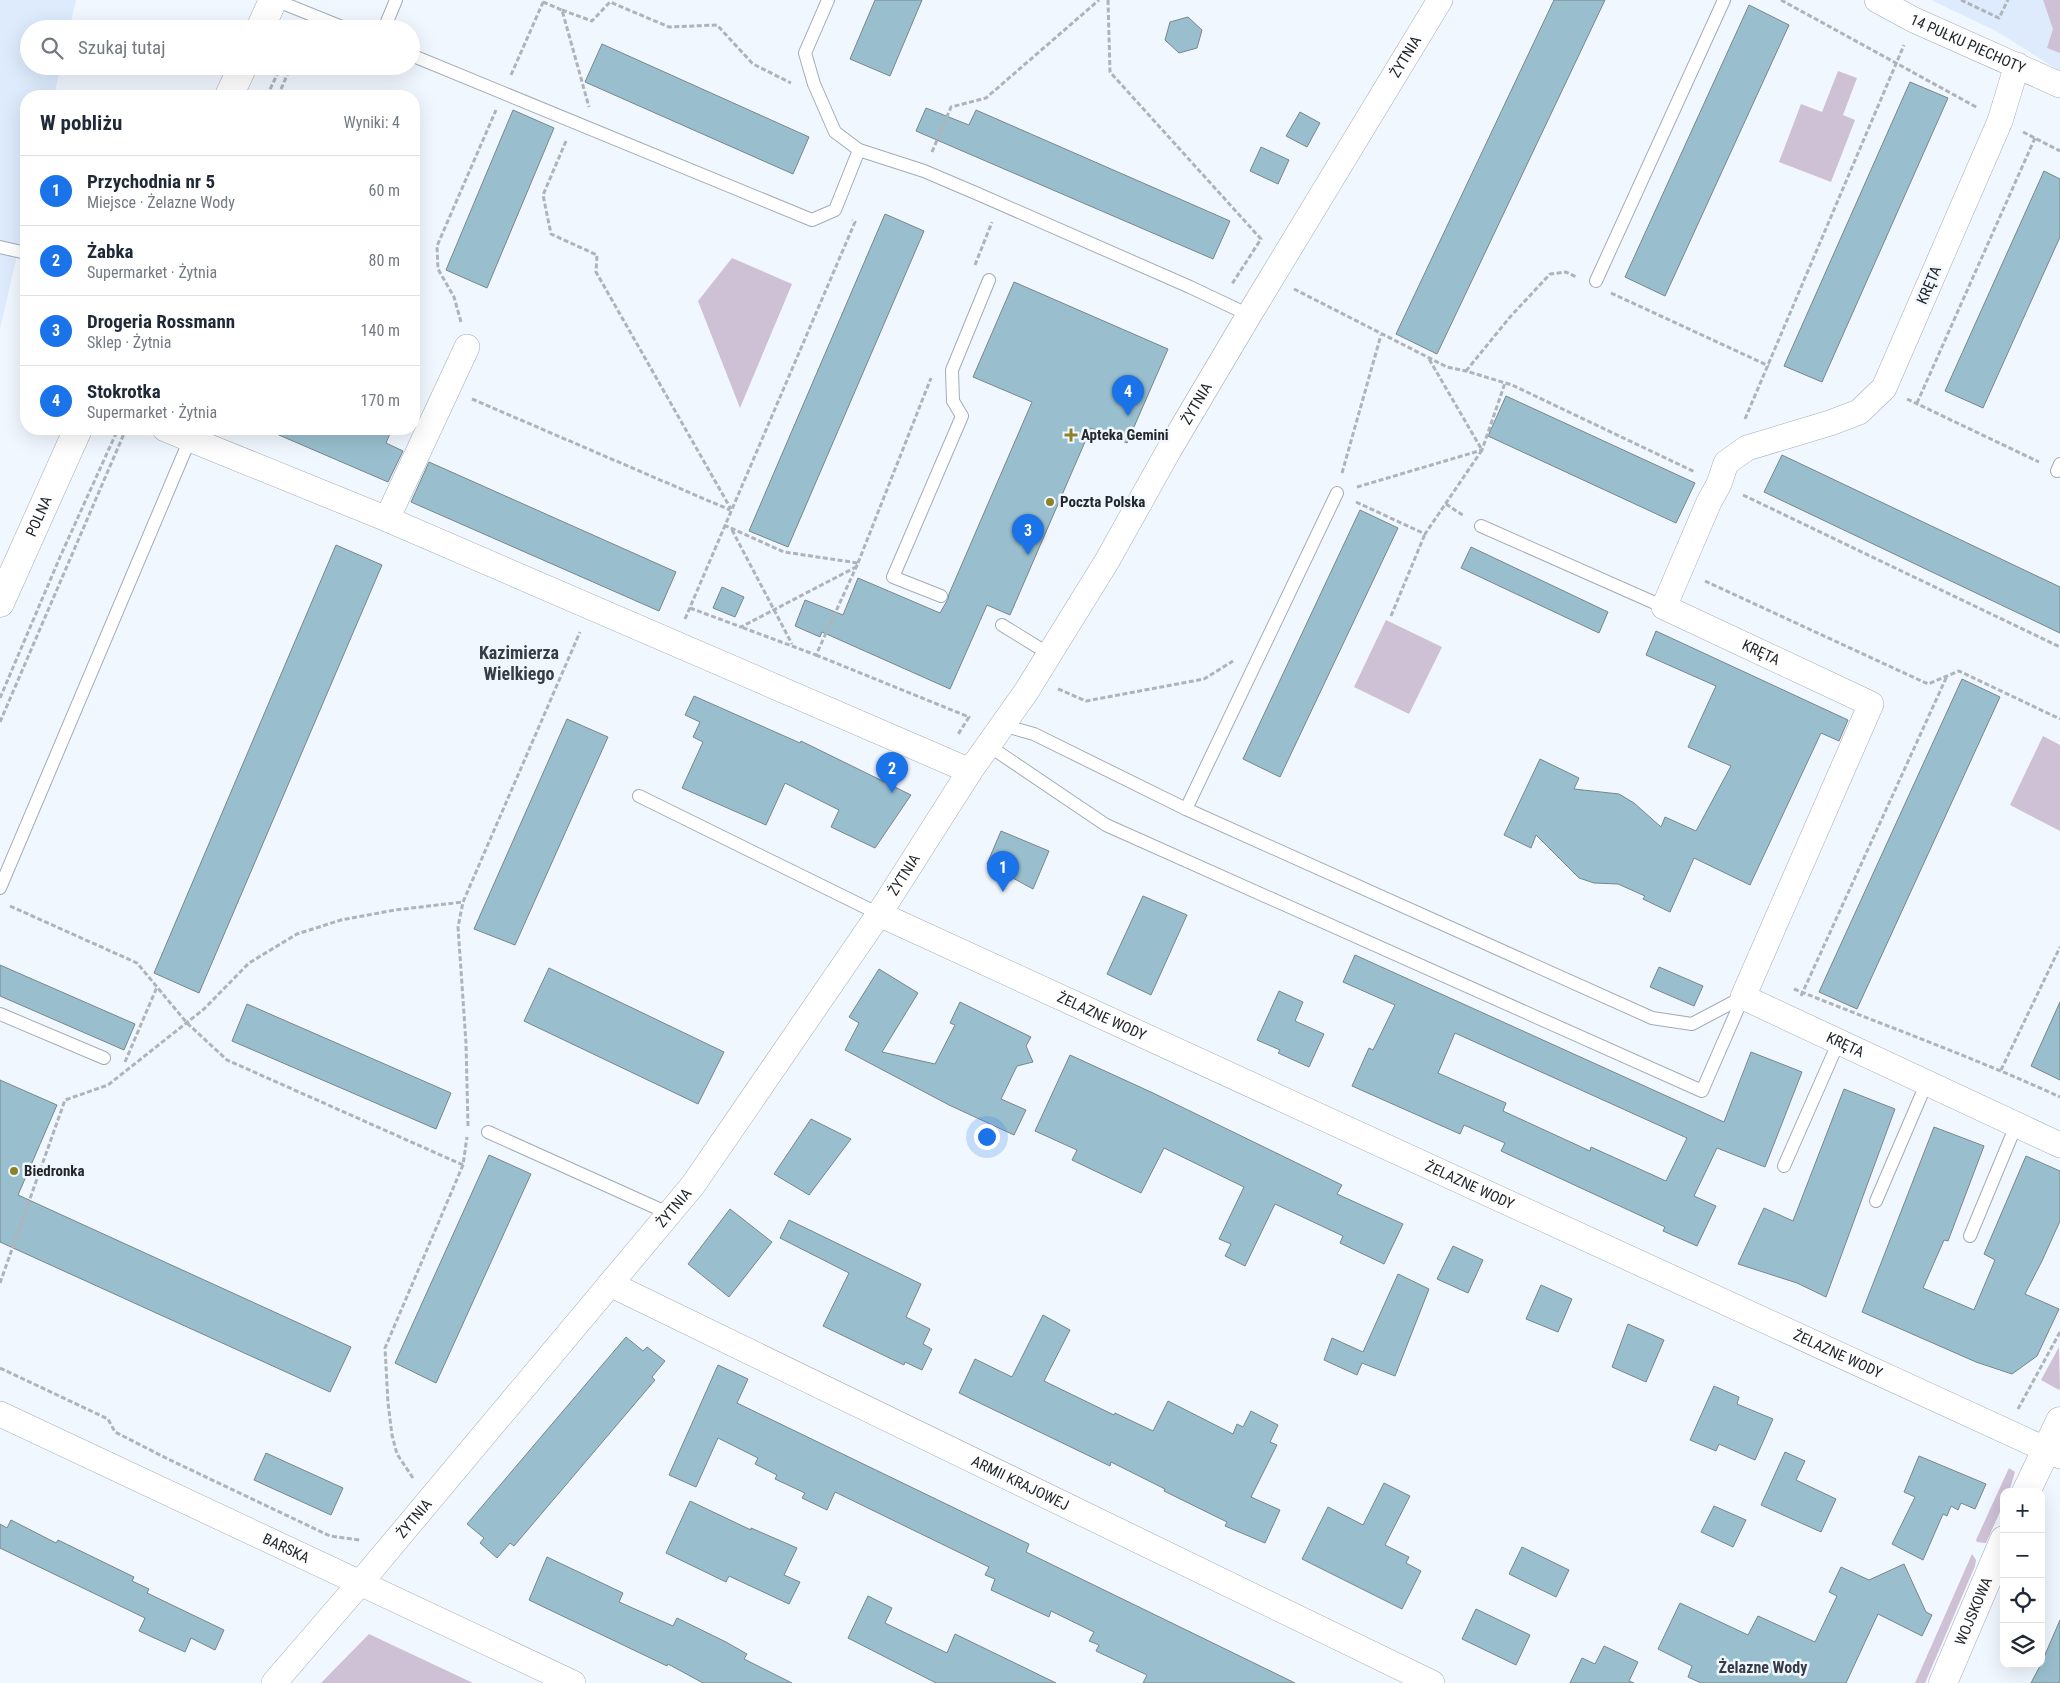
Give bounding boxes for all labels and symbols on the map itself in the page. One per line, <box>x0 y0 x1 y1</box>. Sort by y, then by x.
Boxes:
street label: 14 PUŁKU PIECHOTY <box>1907 10 2028 78</box>
street label: ŻYTNIA <box>1386 32 1425 81</box>
street label: KRĘTA <box>1913 263 1945 307</box>
pin: 4 <box>1112 375 1144 416</box>
street label: ŻYTNIA <box>1177 379 1216 428</box>
place label: Apteka Gemini <box>1081 426 1169 444</box>
marker: Apteka Gemini <box>1065 429 1077 441</box>
street label: POLNA <box>22 493 56 539</box>
place label: Poczta Polska <box>1060 493 1145 511</box>
marker: Poczta Polska <box>1044 496 1056 508</box>
pin: 3 <box>1012 514 1044 555</box>
street label: KRĘTA <box>1739 636 1783 669</box>
district label: Kazimierza Wielkiego <box>479 642 559 684</box>
pin: 2 <box>876 752 908 793</box>
street label: ŻYTNIA <box>884 850 924 899</box>
pin: 1 <box>987 851 1019 892</box>
street label: ŻELAZNE WODY <box>1054 988 1149 1044</box>
street label: KRĘTA <box>1824 1028 1867 1061</box>
your location <box>974 1124 1000 1150</box>
street label: ŻELAZNE WODY <box>1422 1157 1517 1213</box>
place label: Biedronka <box>24 1162 85 1180</box>
marker: Biedronka <box>8 1165 20 1177</box>
street label: ŻYTNIA <box>652 1184 696 1231</box>
street label: ŻELAZNE WODY <box>1790 1326 1885 1382</box>
street label: ARMII KRAJOWEJ <box>969 1452 1072 1514</box>
street label: ŻYTNIA <box>393 1495 436 1542</box>
street label: BARSKA <box>260 1530 313 1567</box>
street label: WOJSKOWA <box>1951 1574 1996 1648</box>
district label: Żelazne Wody <box>1719 1658 1807 1677</box>

